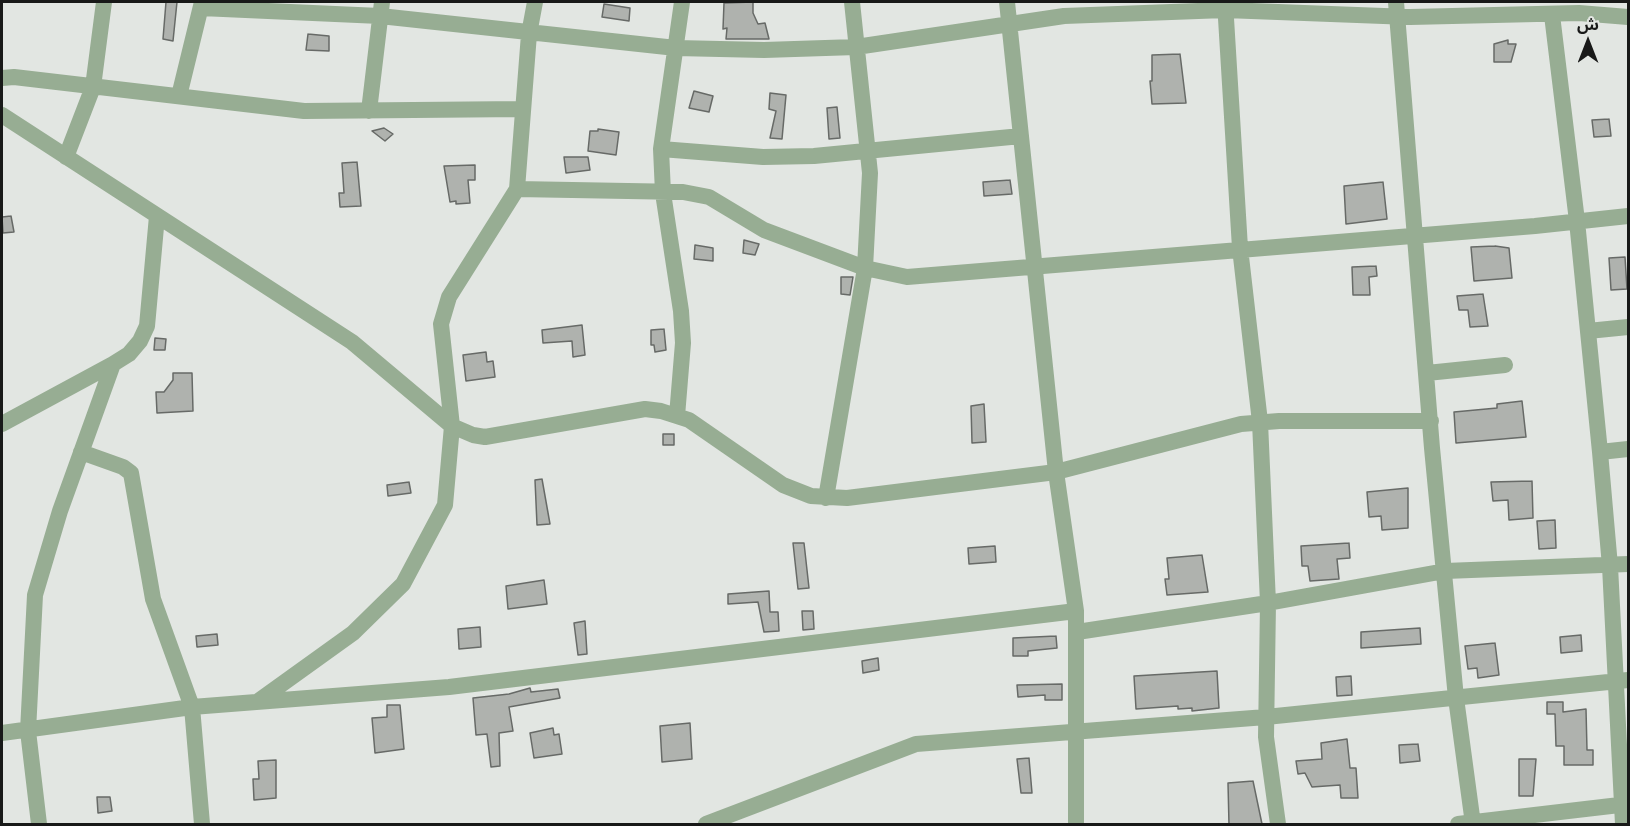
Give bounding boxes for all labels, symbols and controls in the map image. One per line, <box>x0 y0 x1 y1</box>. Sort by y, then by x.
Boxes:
north arrow <box>1558 12 1618 72</box>
text: ش <box>1577 13 1599 35</box>

